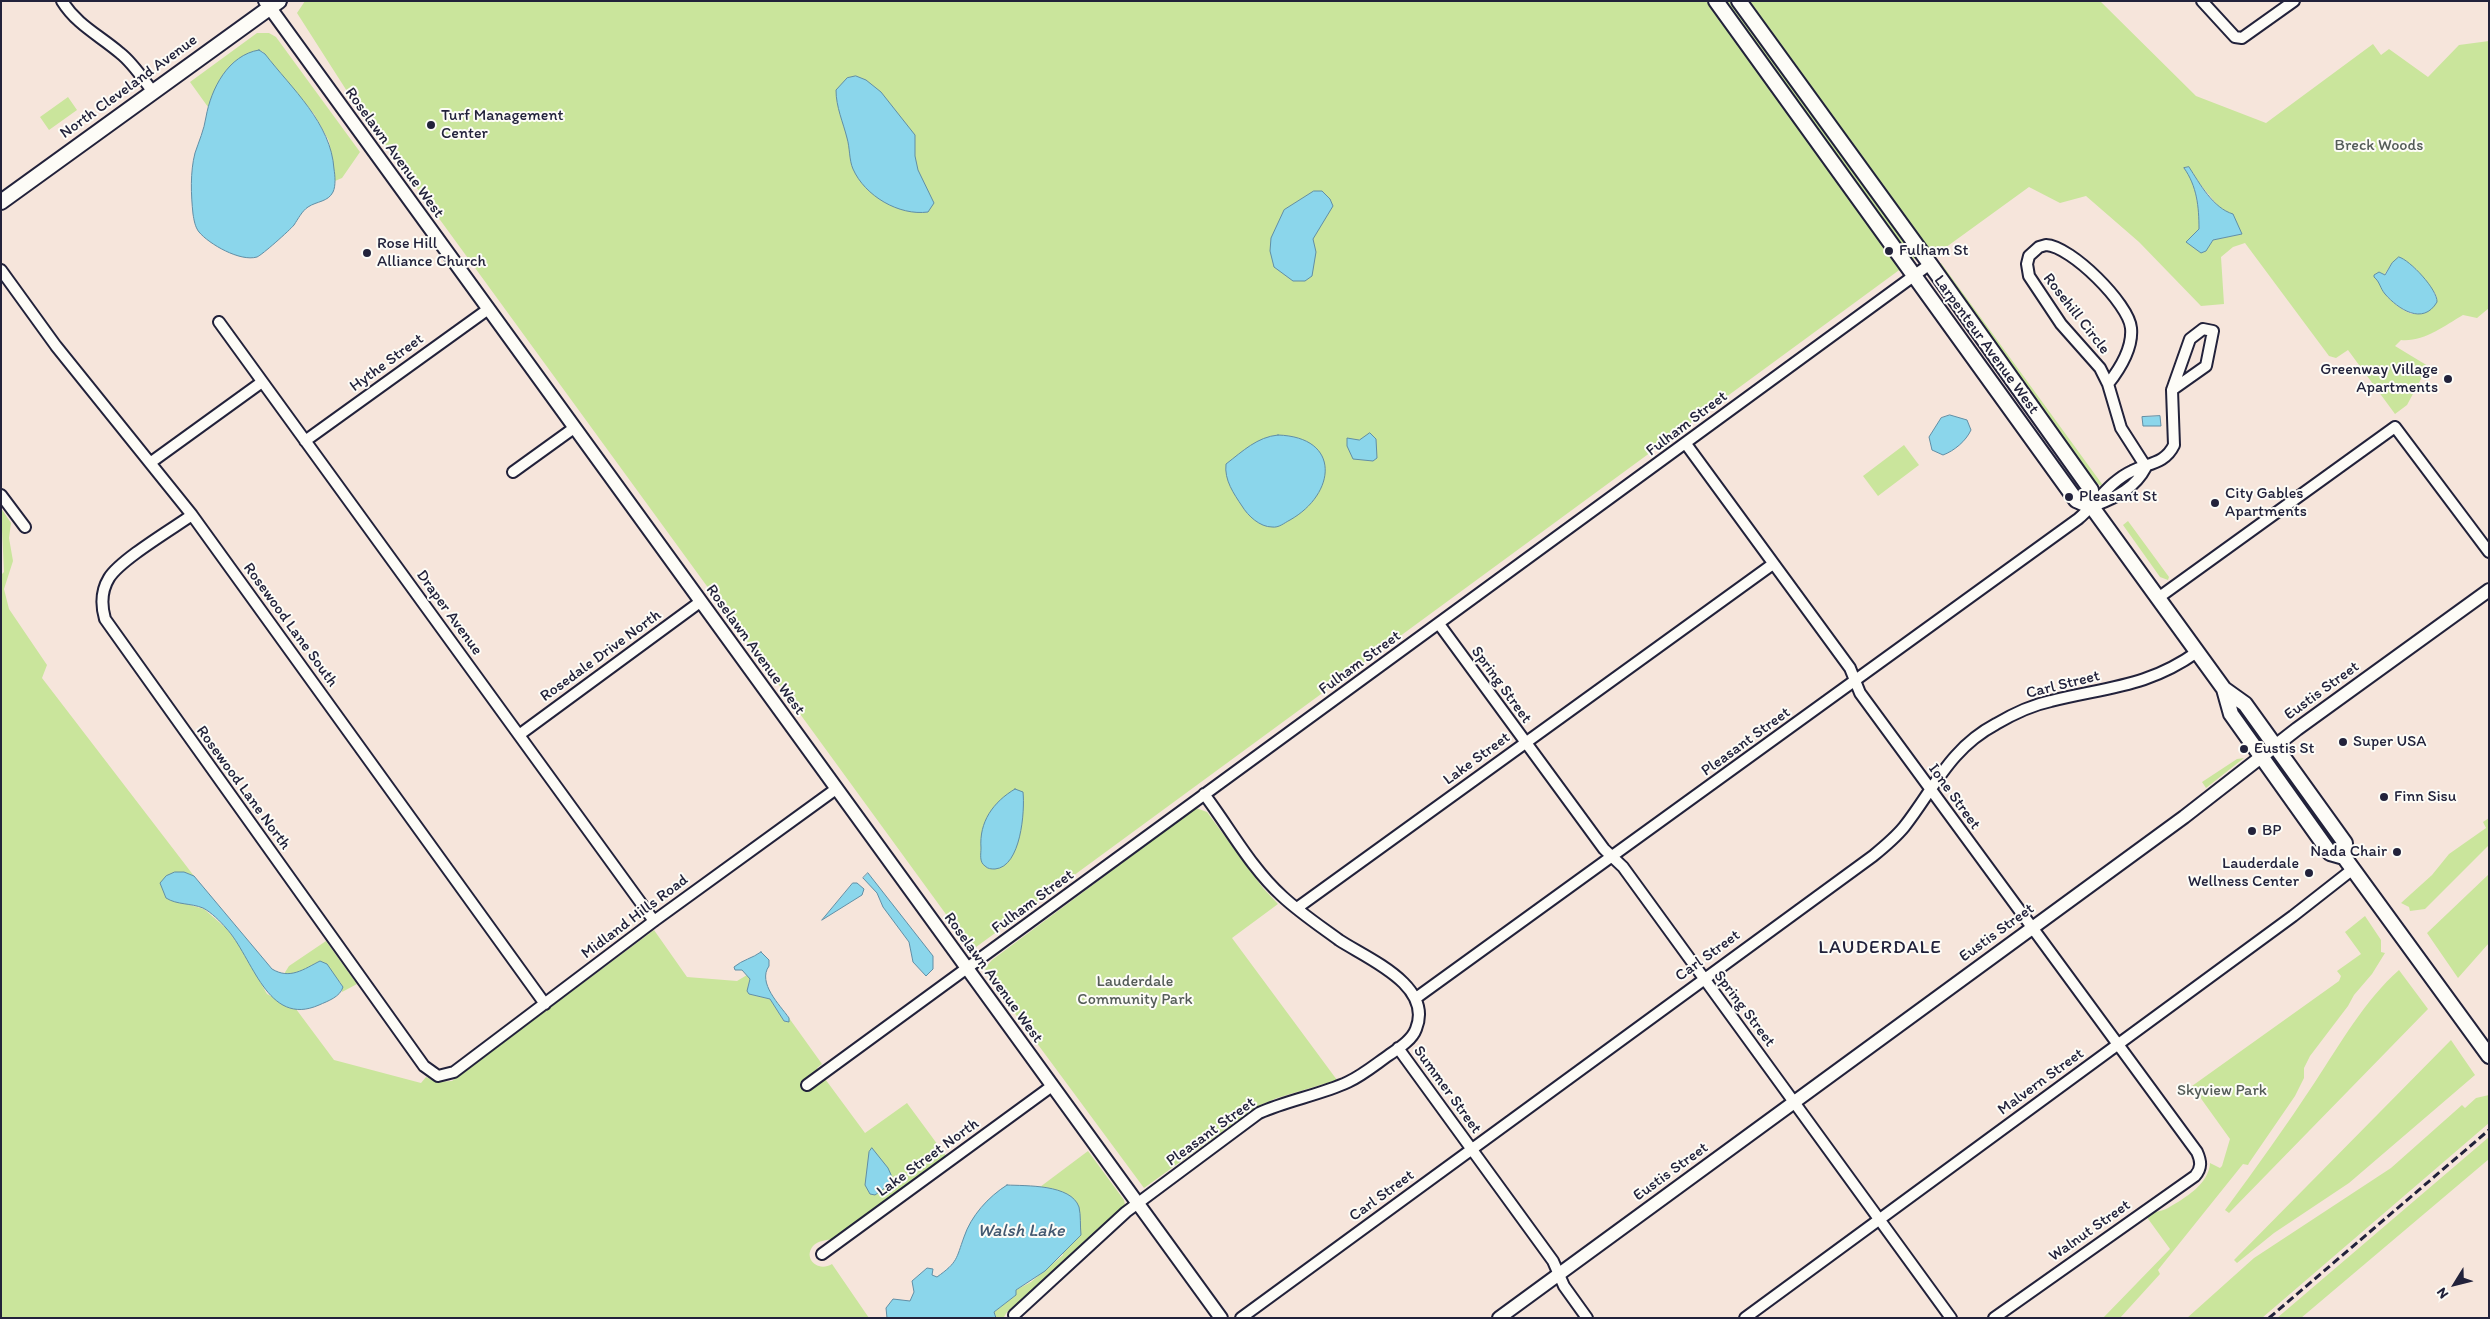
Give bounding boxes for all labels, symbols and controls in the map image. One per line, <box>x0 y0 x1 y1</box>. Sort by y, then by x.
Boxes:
street label: North Cleveland Avenue <box>57 31 201 143</box>
street label: Roselawn Avenue West <box>340 84 448 222</box>
place label: Turf Management Center <box>441 106 563 144</box>
marker: Turf Management Center <box>425 119 437 131</box>
park label: Breck Woods <box>2335 136 2423 156</box>
place label: Rose Hill Alliance Church <box>377 234 486 272</box>
place label: Fulham St <box>1899 241 1969 261</box>
marker: Fulham St <box>1883 245 1895 257</box>
marker: Rose Hill Alliance Church <box>361 247 373 259</box>
street label: Rosehill Circle <box>2038 270 2114 358</box>
street label: Larpenteur Avenue West <box>1929 272 2043 418</box>
street label: Hythe Street <box>346 330 428 396</box>
place label: Greenway Village Apartments <box>2320 360 2438 398</box>
marker: Greenway Village Apartments <box>2442 373 2454 385</box>
street label: Fulham Street <box>1643 387 1731 461</box>
place label: City Gables Apartments <box>2225 484 2307 522</box>
place label: Pleasant St <box>2079 487 2157 507</box>
marker: Pleasant St <box>2063 491 2075 503</box>
marker: City Gables Apartments <box>2209 497 2221 509</box>
street label: Rosewood Lane South <box>239 559 341 691</box>
street label: Draper Avenue <box>412 567 486 659</box>
street label: Roselawn Avenue West <box>701 581 809 719</box>
street label: Rosedale Drive North <box>537 606 665 706</box>
street label: Fulham Street <box>1315 627 1405 699</box>
street label: Spring Street <box>1467 643 1535 727</box>
street label: Eustis Street <box>2281 657 2363 725</box>
street label: Carl Street <box>2024 667 2102 703</box>
street label: Pleasant Street <box>1698 703 1794 781</box>
street label: Rosewood Lane North <box>192 722 294 854</box>
street label: Lake Street <box>1440 728 1514 790</box>
place label: Super USA <box>2353 732 2426 752</box>
marker: Super USA <box>2337 736 2349 748</box>
place label: Eustis St <box>2254 739 2315 759</box>
marker: Eustis St <box>2238 743 2250 755</box>
street label: Ione Street <box>1924 760 1984 834</box>
place label: Finn Sisu <box>2394 787 2456 807</box>
marker: Finn Sisu <box>2378 791 2390 803</box>
place label: BP <box>2262 821 2281 841</box>
marker: BP <box>2246 825 2258 837</box>
place label: Nada Chair <box>2310 842 2387 862</box>
marker: Nada Chair <box>2391 846 2403 858</box>
place label: Lauderdale Wellness Center <box>2188 854 2299 892</box>
street label: Fulham Street <box>988 866 1078 938</box>
marker: Lauderdale Wellness Center <box>2303 867 2315 879</box>
street label: Midland Hills Road <box>578 871 692 963</box>
street label: Eustis Street <box>1956 899 2038 967</box>
street label: Roselawn Avenue West <box>939 909 1047 1047</box>
street label: Carl Street <box>1672 926 1744 986</box>
district label: LAUDERDALE <box>1817 937 1943 959</box>
street label: Spring Street <box>1709 967 1779 1051</box>
park label: Lauderdale Community Park <box>1077 972 1193 1010</box>
street label: Summer Street <box>1409 1042 1485 1138</box>
street label: Malvern Street <box>1994 1044 2088 1120</box>
park label: Skyview Park <box>2177 1081 2267 1101</box>
street label: Pleasant Street <box>1163 1093 1259 1171</box>
street label: Lake Street North <box>873 1114 983 1202</box>
street label: Eustis Street <box>1630 1138 1712 1206</box>
street label: Carl Street <box>1346 1166 1418 1226</box>
street label: Walnut Street <box>2046 1196 2134 1266</box>
water label: Walsh Lake <box>977 1220 1065 1242</box>
north arrow <box>2430 1259 2480 1309</box>
text: N <box>2433 1284 2452 1302</box>

